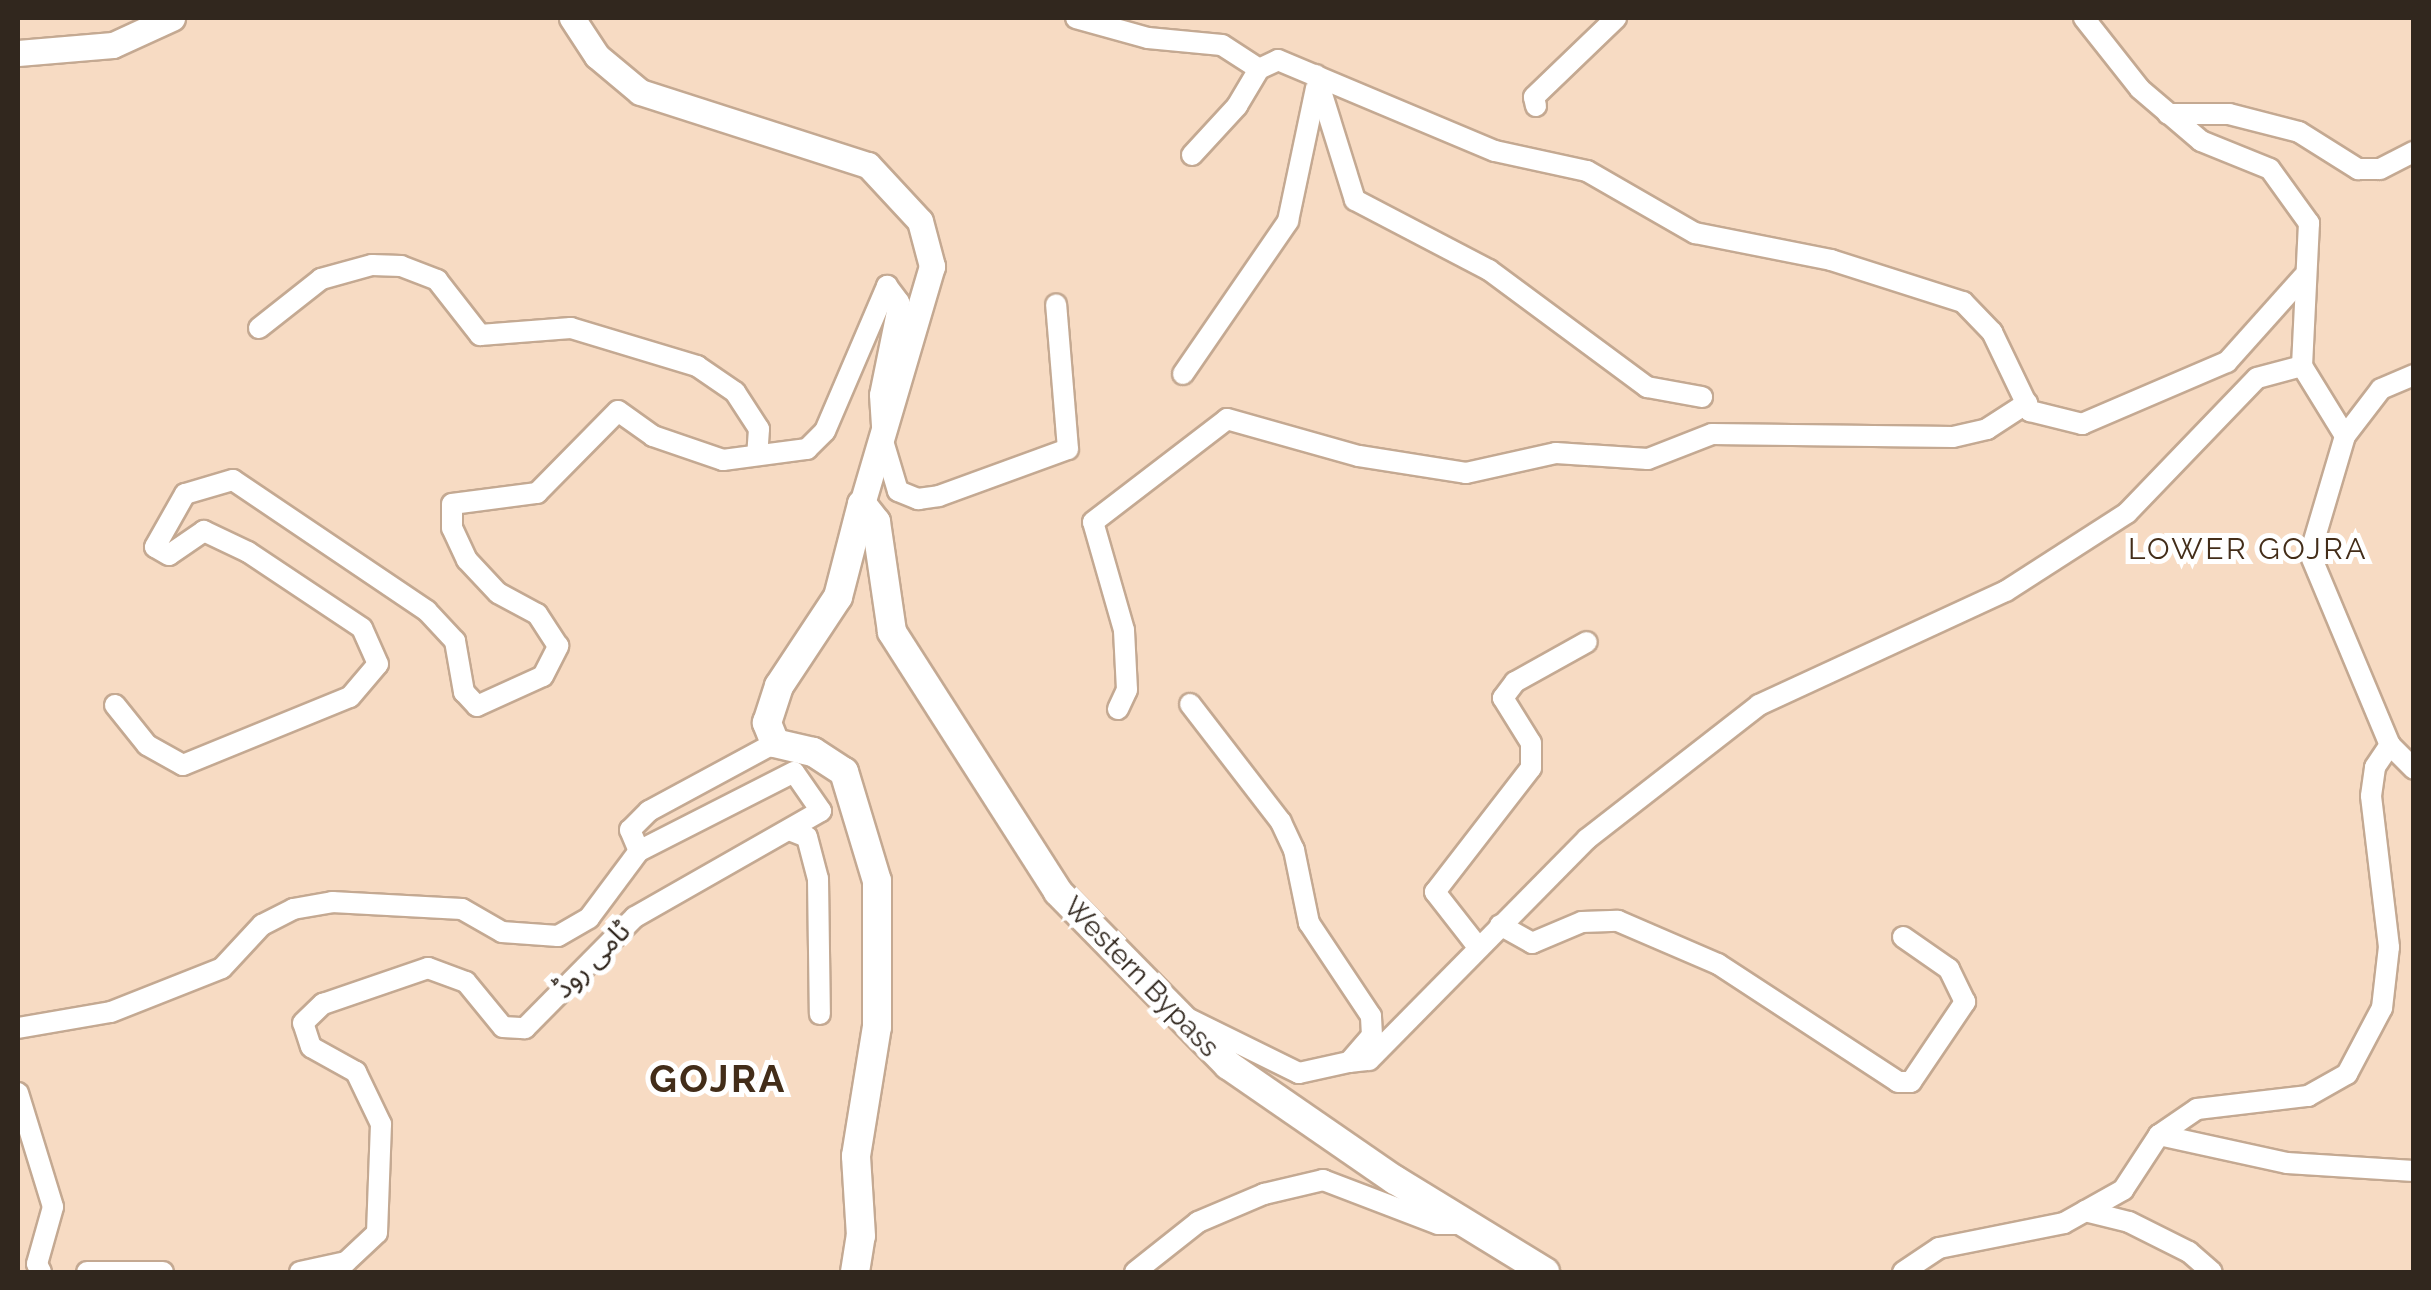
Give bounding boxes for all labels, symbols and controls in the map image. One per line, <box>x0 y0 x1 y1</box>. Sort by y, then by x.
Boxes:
district label: LOWER GOJRA <box>2128 531 2368 567</box>
street label: Western Bypass <box>1056 890 1226 1064</box>
street label: ٹامی روڈ <box>546 914 638 1006</box>
district label: GOJRA <box>649 1056 787 1102</box>

